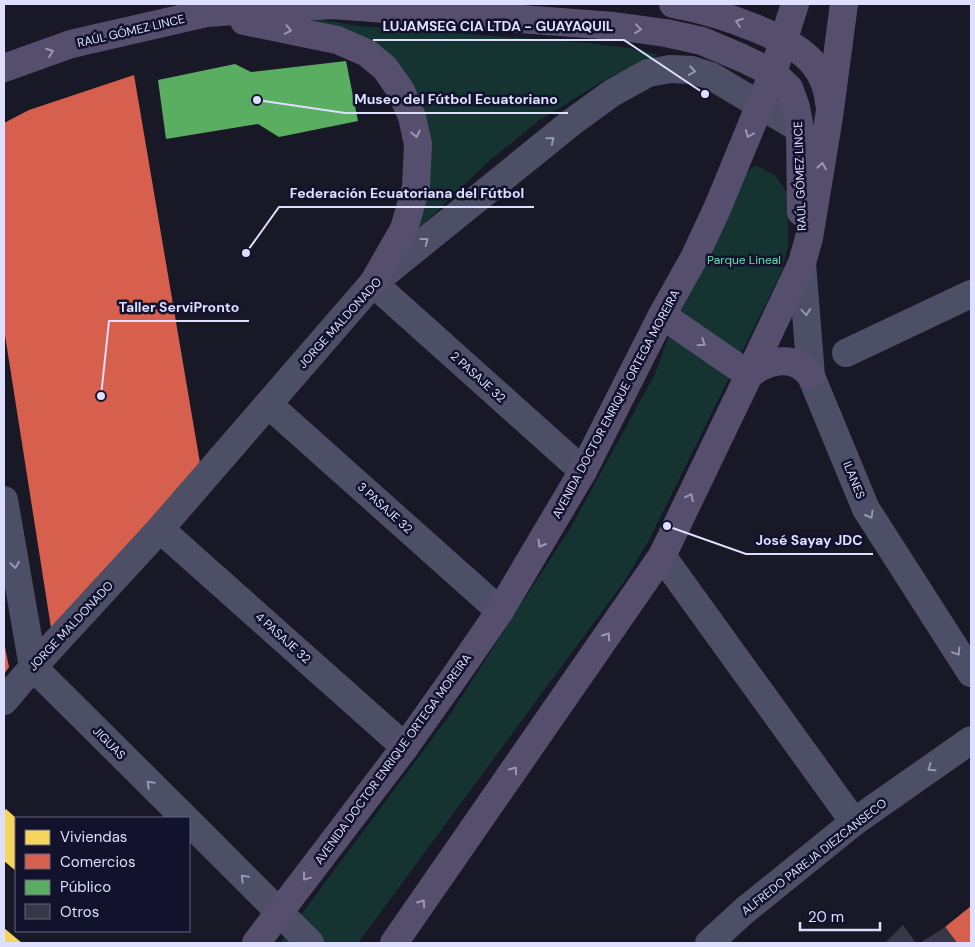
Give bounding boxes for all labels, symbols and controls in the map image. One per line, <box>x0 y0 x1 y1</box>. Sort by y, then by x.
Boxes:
street label: RAÚL GÓMEZ LINCE <box>76 11 187 51</box>
callout: LUJAMSEG CIA LTDA - GUAYAQUIL <box>373 11 624 40</box>
text: LUJAMSEG CIA LTDA - GUAYAQUIL <box>382 17 614 35</box>
one-way arrow <box>735 17 743 27</box>
one-way arrow <box>635 23 643 34</box>
one-way arrow <box>284 24 292 34</box>
one-way arrow <box>45 48 53 58</box>
one-way arrow <box>688 65 697 75</box>
callout: Museo del Fútbol Ecuatoriano <box>345 84 568 113</box>
text: Museo del Fútbol Ecuatoriano <box>354 90 558 108</box>
street label: RAÚL GÓMEZ LINCE <box>790 121 810 231</box>
one-way arrow <box>410 130 420 139</box>
one-way arrow <box>744 130 754 138</box>
one-way arrow <box>545 137 554 145</box>
one-way arrow <box>816 161 827 169</box>
callout: Federación Ecuatoriana del Fútbol <box>279 178 534 207</box>
text: Federación Ecuatoriana del Fútbol <box>290 184 524 202</box>
one-way arrow <box>419 238 428 247</box>
park label: Parque Lineal <box>707 252 781 268</box>
street label: JORGE MALDONADO <box>295 274 385 372</box>
street label: AVENIDA DOCTOR ENRIQUE ORTEGA MOREIRA <box>549 287 683 521</box>
callout: Taller ServiPronto <box>109 292 249 321</box>
text: Taller ServiPronto <box>119 298 239 316</box>
one-way arrow <box>800 308 811 316</box>
one-way arrow <box>696 337 706 346</box>
street label: 2 PASAJE 32 <box>447 348 509 406</box>
street label: ILANES <box>839 459 869 501</box>
street label: 3 PASAJE 32 <box>354 479 416 537</box>
one-way arrow <box>684 493 694 502</box>
one-way arrow <box>863 509 873 518</box>
callout: José Sayay JDC <box>746 525 873 554</box>
text: José Sayay JDC <box>755 531 863 549</box>
one-way arrow <box>537 539 547 548</box>
one-way arrow <box>10 561 20 570</box>
street label: JORGE MALDONADO <box>25 578 117 674</box>
street label: 4 PASAJE 32 <box>252 609 314 667</box>
one-way arrow <box>601 632 610 642</box>
one-way arrow <box>951 646 960 655</box>
street label: AVENIDA DOCTOR ENRIQUE ORTEGA MOREIRA <box>311 650 475 868</box>
street label: JIGUAS <box>89 723 129 763</box>
one-way arrow <box>927 762 937 771</box>
one-way arrow <box>508 766 517 775</box>
one-way arrow <box>147 781 156 790</box>
street label: ALFREDO PAREJA DIEZCANSECO <box>738 795 890 919</box>
legend <box>15 817 190 932</box>
text: Viviendas <box>60 827 127 847</box>
text: Comercios <box>60 852 135 872</box>
one-way arrow <box>303 871 311 880</box>
one-way arrow <box>241 875 250 884</box>
text: Público <box>60 877 111 897</box>
one-way arrow <box>416 899 425 909</box>
scale bar <box>800 900 880 932</box>
text: Otros <box>60 902 99 922</box>
text: 20 m <box>808 907 844 927</box>

